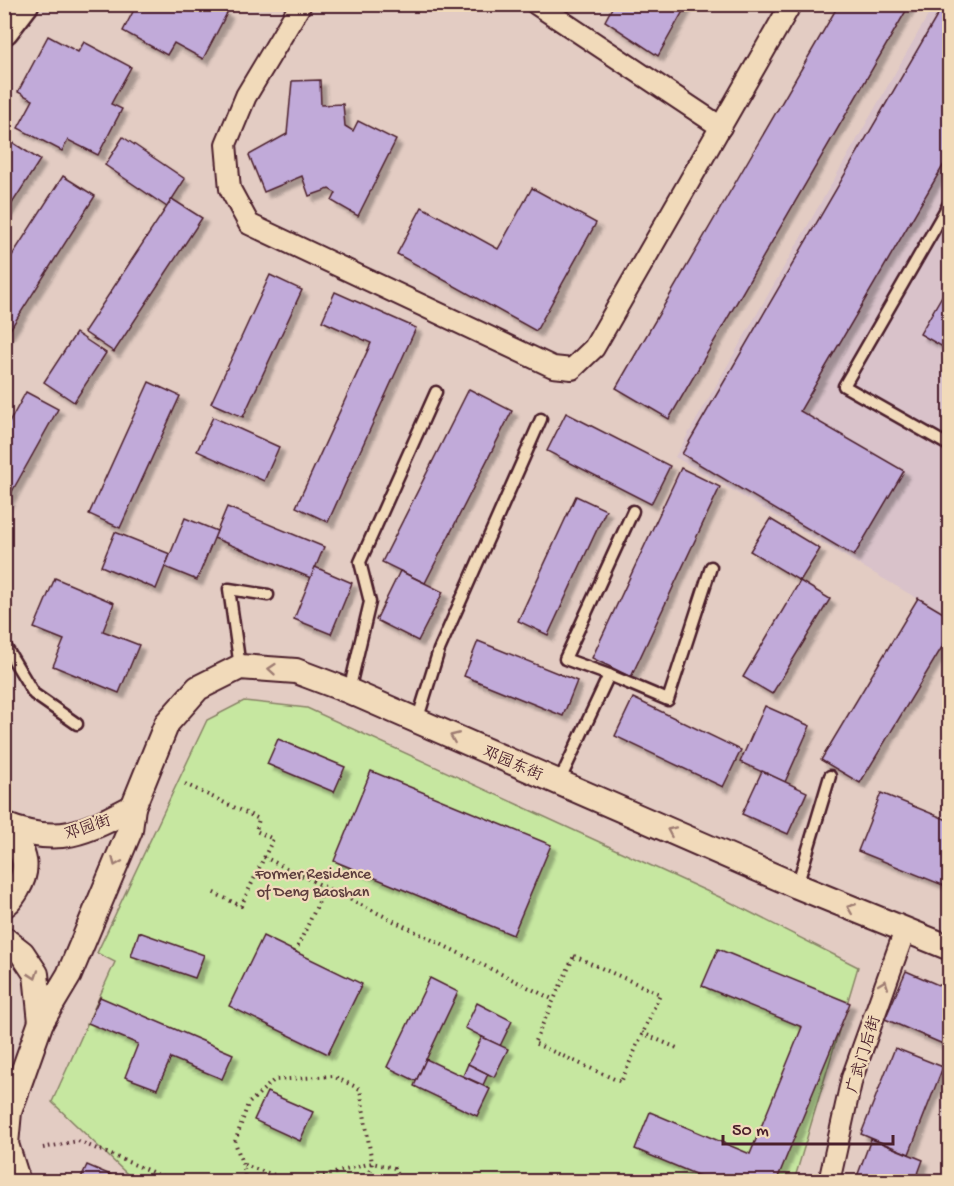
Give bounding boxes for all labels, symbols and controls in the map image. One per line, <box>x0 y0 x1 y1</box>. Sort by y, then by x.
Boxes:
one-way arrow <box>268 663 277 676</box>
one-way arrow <box>449 732 460 744</box>
street label: 邓园东街 <box>478 743 545 786</box>
street label: 邓园街 <box>62 812 114 846</box>
one-way arrow <box>667 826 678 838</box>
one-way arrow <box>111 856 123 867</box>
park label: Former Residence of Deng Baoshan <box>254 866 372 903</box>
one-way arrow <box>846 903 857 915</box>
one-way arrow <box>26 969 39 980</box>
one-way arrow <box>877 979 890 990</box>
street label: 广武门后街 <box>843 1013 886 1096</box>
scale bar <box>723 1108 892 1146</box>
text: 50 m <box>732 1121 769 1142</box>

